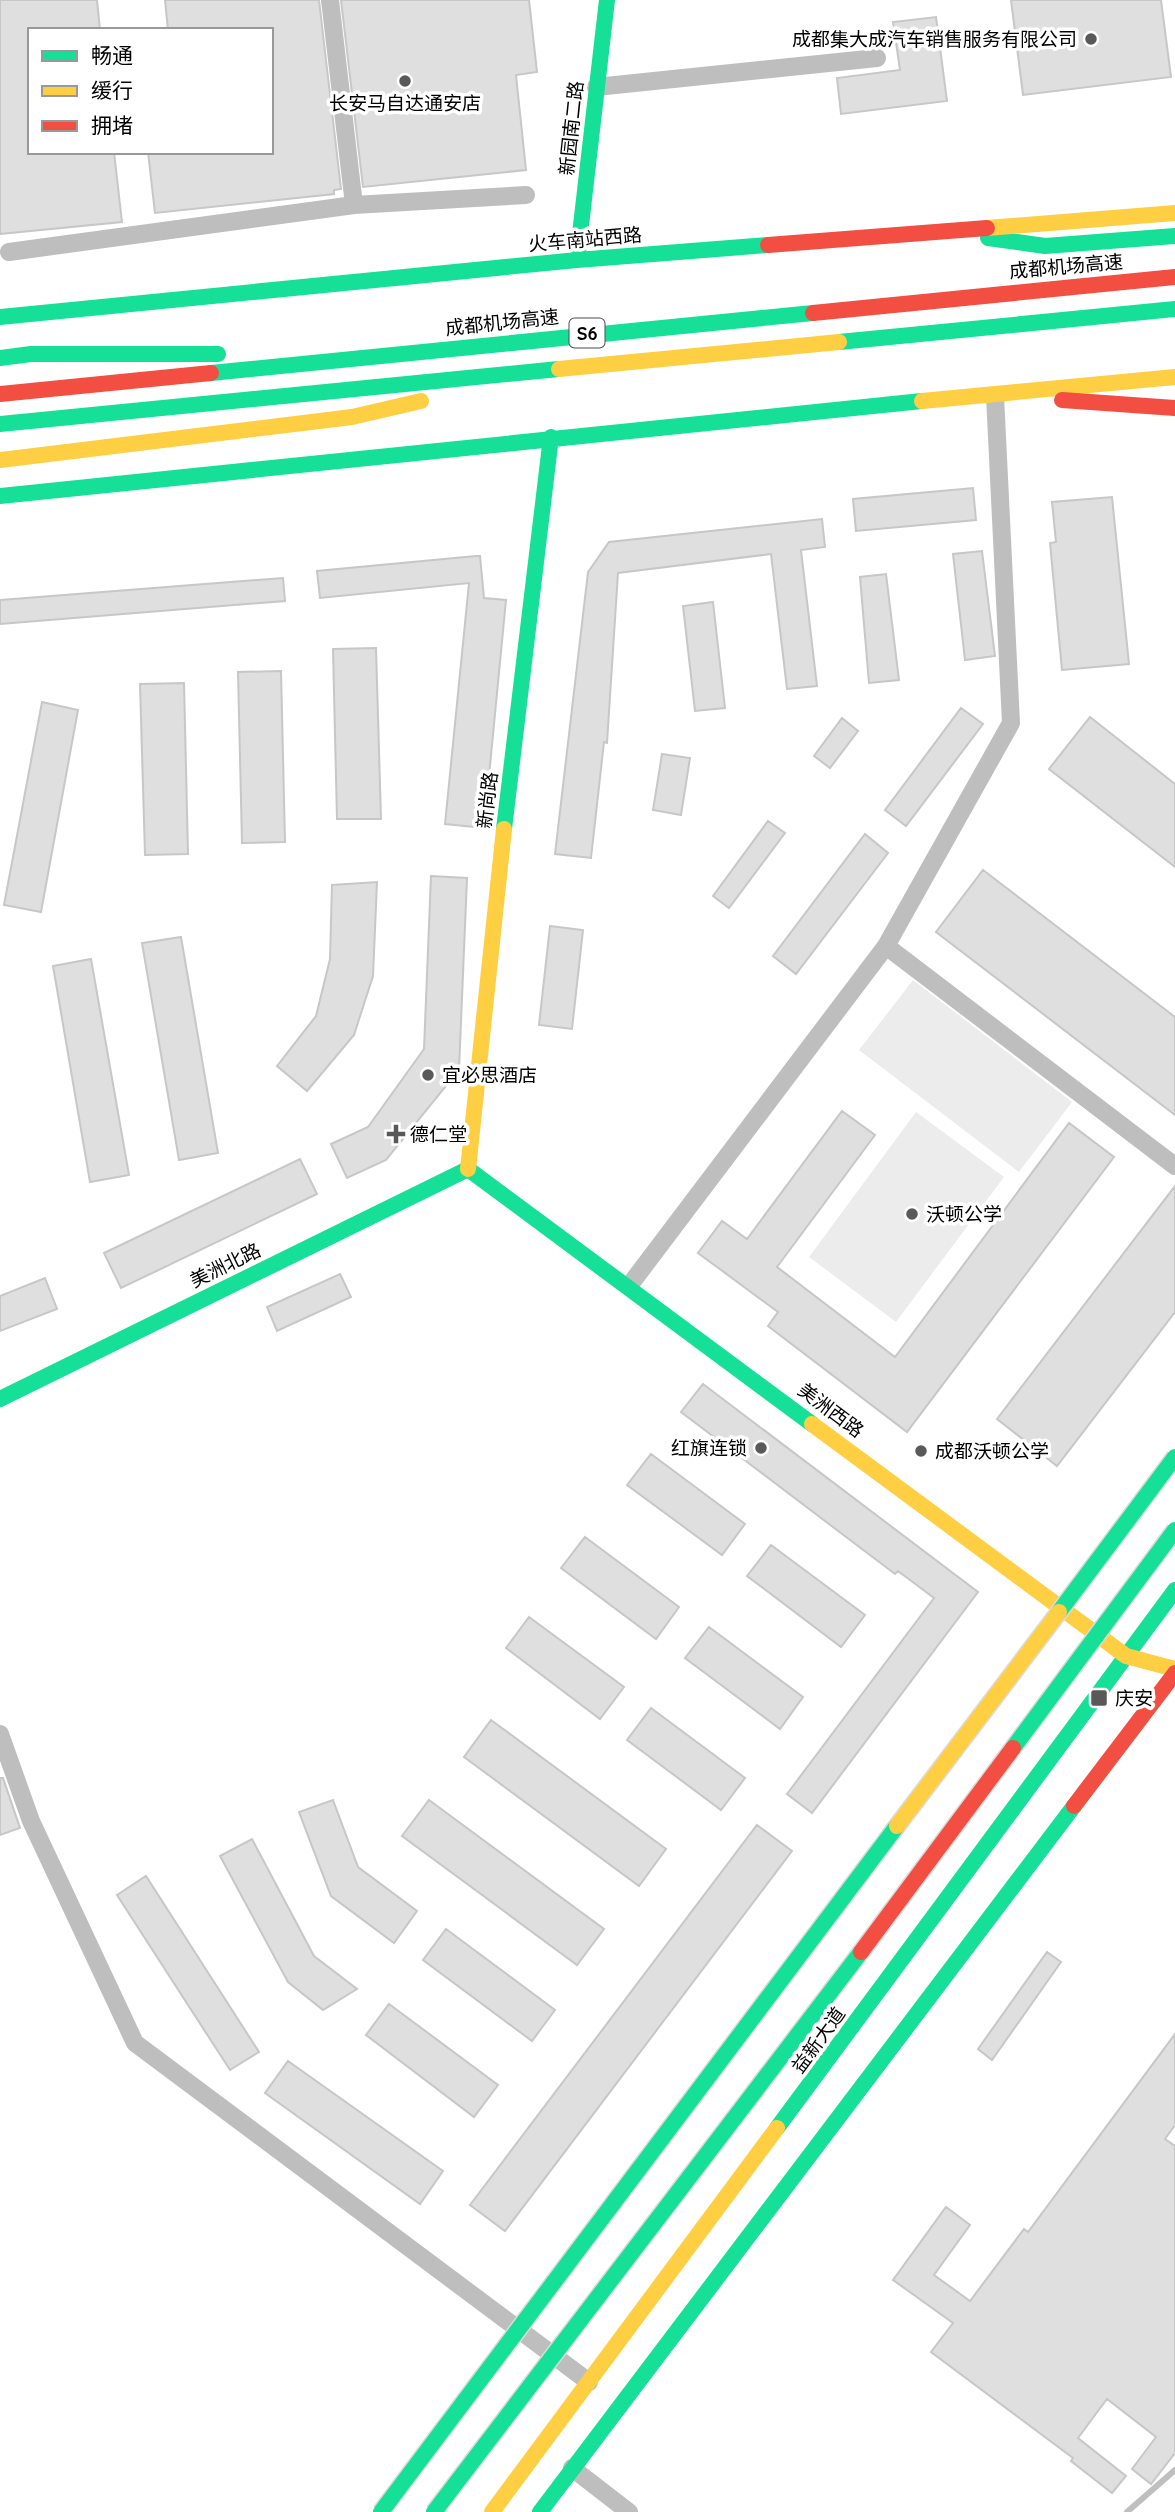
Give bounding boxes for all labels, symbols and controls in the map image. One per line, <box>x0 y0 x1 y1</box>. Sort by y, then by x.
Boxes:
place label: 成都集大成汽车销售服务有限公司 <box>792 27 1077 51</box>
legend <box>28 28 273 154</box>
marker: 成都集大成汽车销售服务有限公司 <box>1083 31 1099 47</box>
text: 畅通 <box>91 42 133 68</box>
marker: 长安马自达通安店 <box>397 73 413 89</box>
text: 缓行 <box>91 77 133 103</box>
street label: 新园南二路 <box>554 79 588 177</box>
place label: 长安马自达通安店 <box>329 91 481 115</box>
text: 拥堵 <box>91 112 133 138</box>
street label: 火车南站西路 <box>527 222 643 256</box>
street label: 成都机场高速 <box>1008 249 1124 283</box>
street label: 成都机场高速 <box>444 304 560 340</box>
road number: S6 <box>570 318 604 348</box>
street label: 新尚路 <box>472 770 502 830</box>
place label: 宜必思酒店 <box>442 1063 537 1087</box>
marker: 宜必思酒店 <box>420 1067 436 1083</box>
place label: 德仁堂 <box>410 1122 467 1146</box>
marker: 德仁堂 <box>388 1126 404 1142</box>
place label: 沃顿公学 <box>926 1202 1002 1226</box>
marker: 沃顿公学 <box>904 1206 920 1222</box>
street label: 美洲北路 <box>186 1238 264 1292</box>
street label: 美洲西路 <box>793 1378 869 1442</box>
place label: 红旗连锁 <box>671 1436 747 1460</box>
place label: 成都沃顿公学 <box>935 1439 1049 1463</box>
marker: 红旗连锁 <box>753 1440 769 1456</box>
marker: 成都沃顿公学 <box>913 1443 929 1459</box>
place label: 庆安 <box>1115 1686 1153 1710</box>
marker: 庆安 <box>1089 1688 1109 1708</box>
street label: 益新大道 <box>786 2002 850 2078</box>

